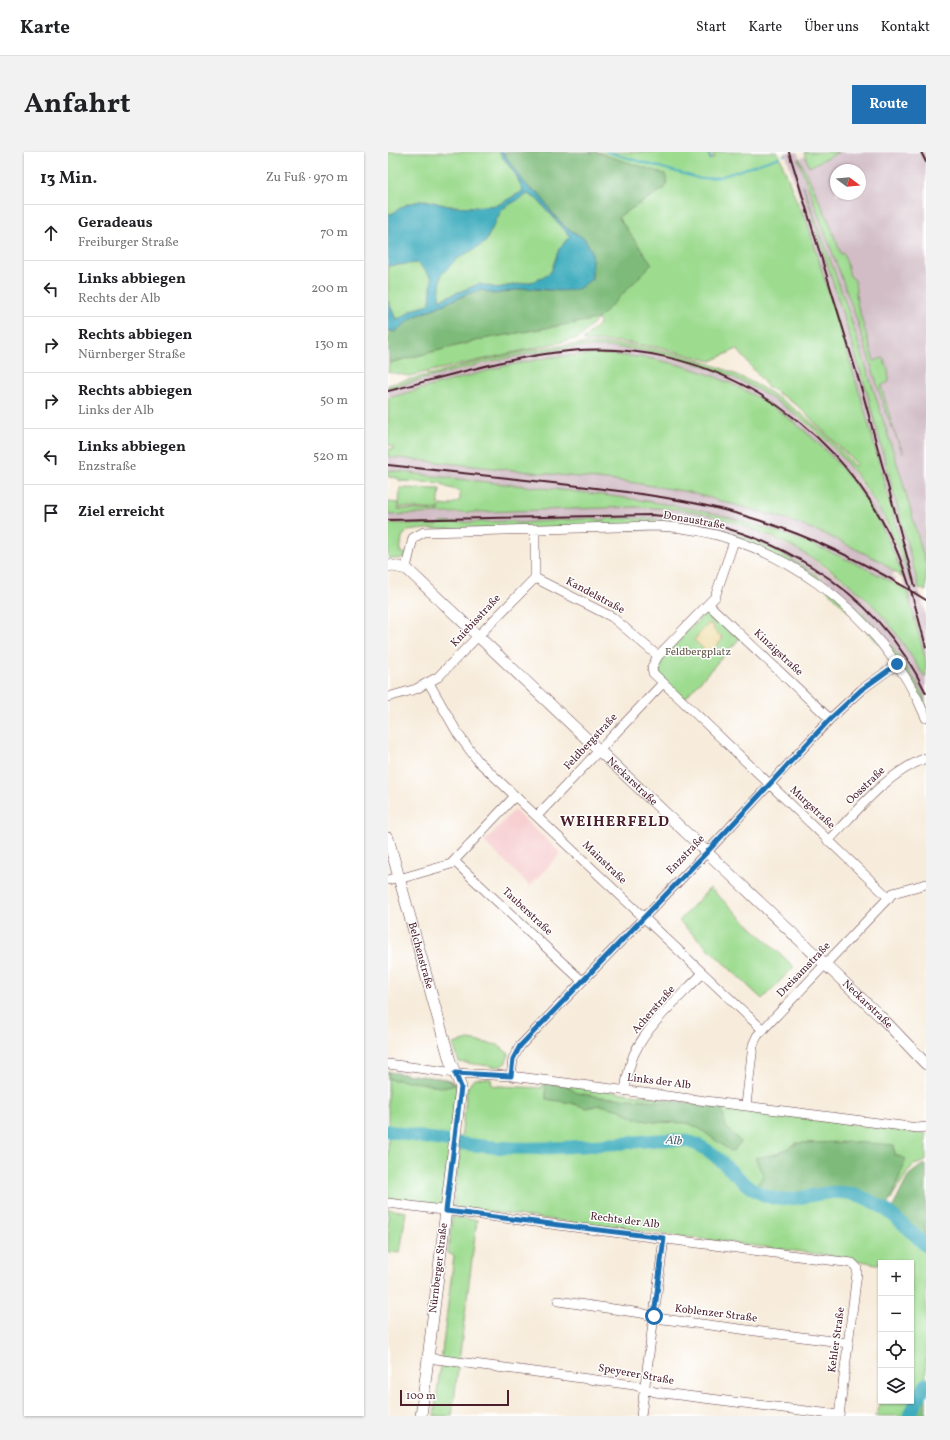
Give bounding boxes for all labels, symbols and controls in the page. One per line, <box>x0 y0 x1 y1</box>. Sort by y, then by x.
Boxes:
text: Karte <box>20 15 70 41</box>
text: Start <box>696 18 726 37</box>
text: Karte <box>748 18 782 37</box>
text: Über uns <box>804 18 859 37</box>
text: Kontakt <box>881 18 930 37</box>
text: Anfahrt <box>24 85 131 124</box>
button: Route <box>852 85 926 124</box>
north arrow <box>830 164 866 200</box>
text: 13 Min. <box>40 167 97 190</box>
text: Zu Fuß · 970 m <box>266 169 348 187</box>
text: Geradeaus <box>78 213 153 234</box>
icon: ahead <box>40 222 62 244</box>
text: 70 m <box>320 224 348 242</box>
text: Freiburger Straße <box>78 234 179 252</box>
text: Links abbiegen <box>78 269 186 290</box>
icon: left <box>40 278 62 300</box>
text: 200 m <box>311 280 348 298</box>
text: Rechts der Alb <box>78 290 160 308</box>
text: Rechts abbiegen <box>78 325 193 346</box>
icon: right <box>40 334 62 356</box>
text: 130 m <box>315 336 348 354</box>
text: Nürnberger Straße <box>78 346 185 364</box>
text: Rechts abbiegen <box>78 381 193 402</box>
icon: right <box>40 390 62 412</box>
text: 50 m <box>320 392 348 410</box>
text: Links der Alb <box>78 402 154 420</box>
text: Links abbiegen <box>78 437 186 458</box>
icon: left <box>40 446 62 468</box>
text: 520 m <box>313 448 348 466</box>
text: Enzstraße <box>78 458 136 476</box>
icon: arrive <box>40 502 62 524</box>
text: Ziel erreicht <box>78 502 165 523</box>
street label: Donaustraße <box>662 508 726 534</box>
street label: Kandelstraße <box>563 574 627 618</box>
street label: Kniebisstraße <box>448 591 504 651</box>
street label: Kinzigstraße <box>750 626 806 680</box>
park label: Feldbergplatz <box>665 645 731 660</box>
route end <box>888 655 906 673</box>
street label: Feldbergstraße <box>561 710 621 774</box>
street label: Neckarstraße <box>603 754 661 809</box>
street label: Oosstraße <box>843 764 889 808</box>
street label: Murgstraße <box>786 783 838 833</box>
district label: WEIHERFELD <box>560 812 670 833</box>
street label: Enzstraße <box>664 832 708 878</box>
street label: Mainstraße <box>579 838 629 888</box>
street label: Tauberstraße <box>499 885 555 939</box>
street label: Belchenstraße <box>404 920 437 991</box>
street label: Dreisamstraße <box>774 939 834 1001</box>
street label: Neckarstraße <box>839 977 896 1032</box>
street label: Acherstraße <box>629 983 679 1037</box>
street label: Links der Alb <box>626 1071 692 1093</box>
water label: Alb <box>664 1132 684 1150</box>
street label: Rechts der Alb <box>589 1209 661 1233</box>
street label: Nürnberger Straße <box>426 1222 452 1314</box>
map controls <box>878 1260 914 1404</box>
button: + <box>878 1260 914 1296</box>
button: − <box>878 1296 914 1332</box>
street label: Koblenzer Straße <box>674 1301 758 1327</box>
street label: Kehler Straße <box>825 1306 849 1374</box>
route start <box>645 1307 663 1325</box>
button: locate <box>878 1332 914 1368</box>
street label: Speyerer Straße <box>597 1361 675 1389</box>
button: layers <box>878 1368 914 1404</box>
scale bar <box>400 1388 509 1407</box>
text: 100 m <box>406 1389 436 1404</box>

